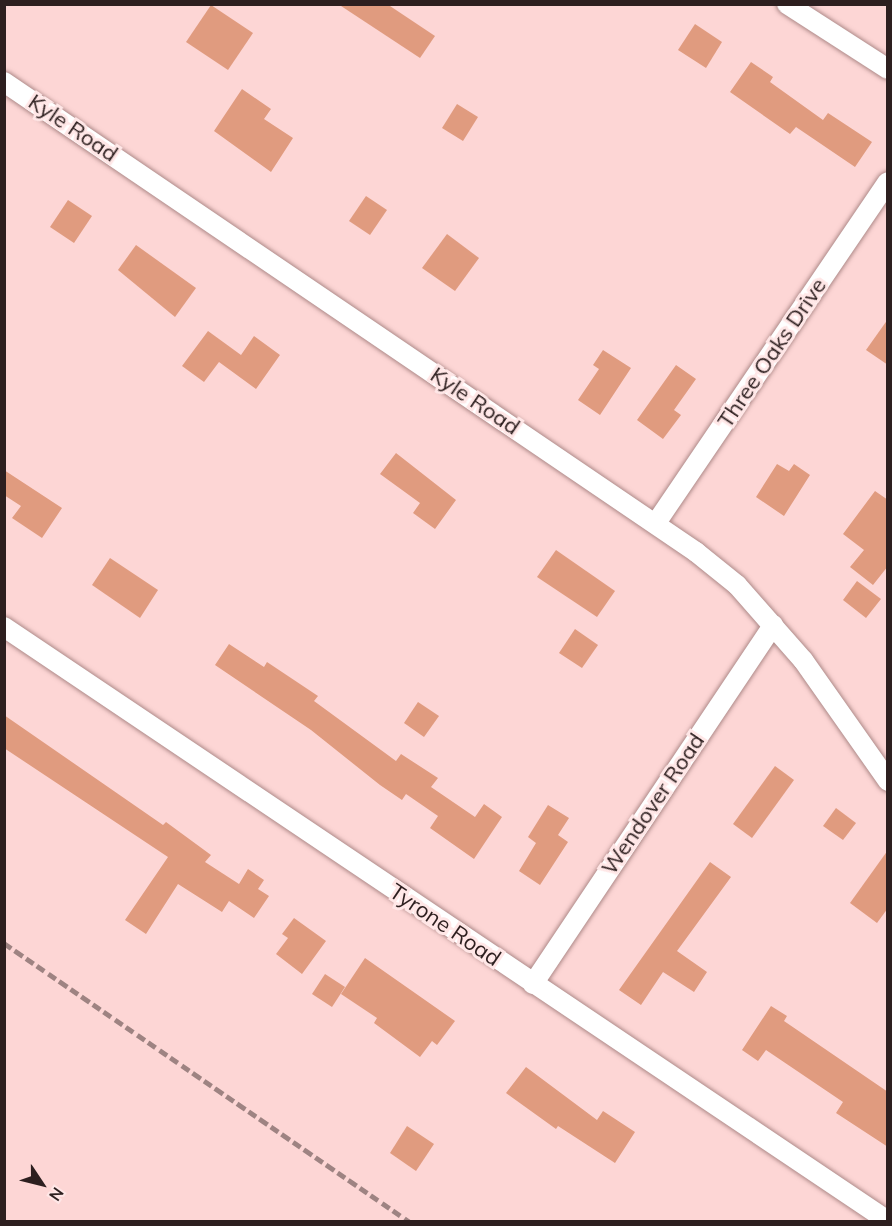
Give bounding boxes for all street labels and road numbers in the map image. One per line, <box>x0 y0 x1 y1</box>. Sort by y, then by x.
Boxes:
street label: Kyle Road <box>23 89 123 167</box>
street label: Three Oaks Drive <box>712 273 832 433</box>
street label: Kyle Road <box>425 362 525 440</box>
street label: Wendover Road <box>596 728 710 880</box>
street label: Tyrone Road <box>384 878 506 972</box>

